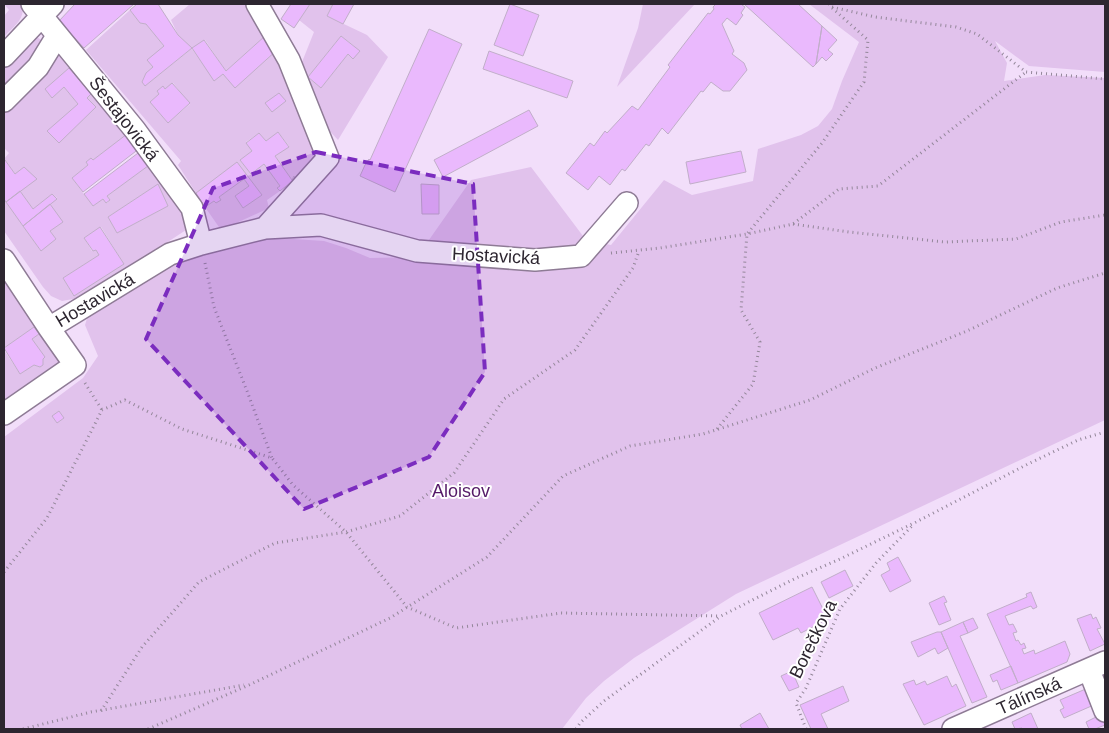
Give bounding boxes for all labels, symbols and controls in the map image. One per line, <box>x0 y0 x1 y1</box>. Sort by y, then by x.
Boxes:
street label: Šestajovická <box>85 72 164 166</box>
street label: Hostavická <box>452 244 541 268</box>
street label: Hostavická <box>52 268 139 331</box>
park label: Aloisov <box>432 481 490 501</box>
street label: Borečkova <box>785 596 841 682</box>
street label: Tálínská <box>994 673 1065 719</box>

